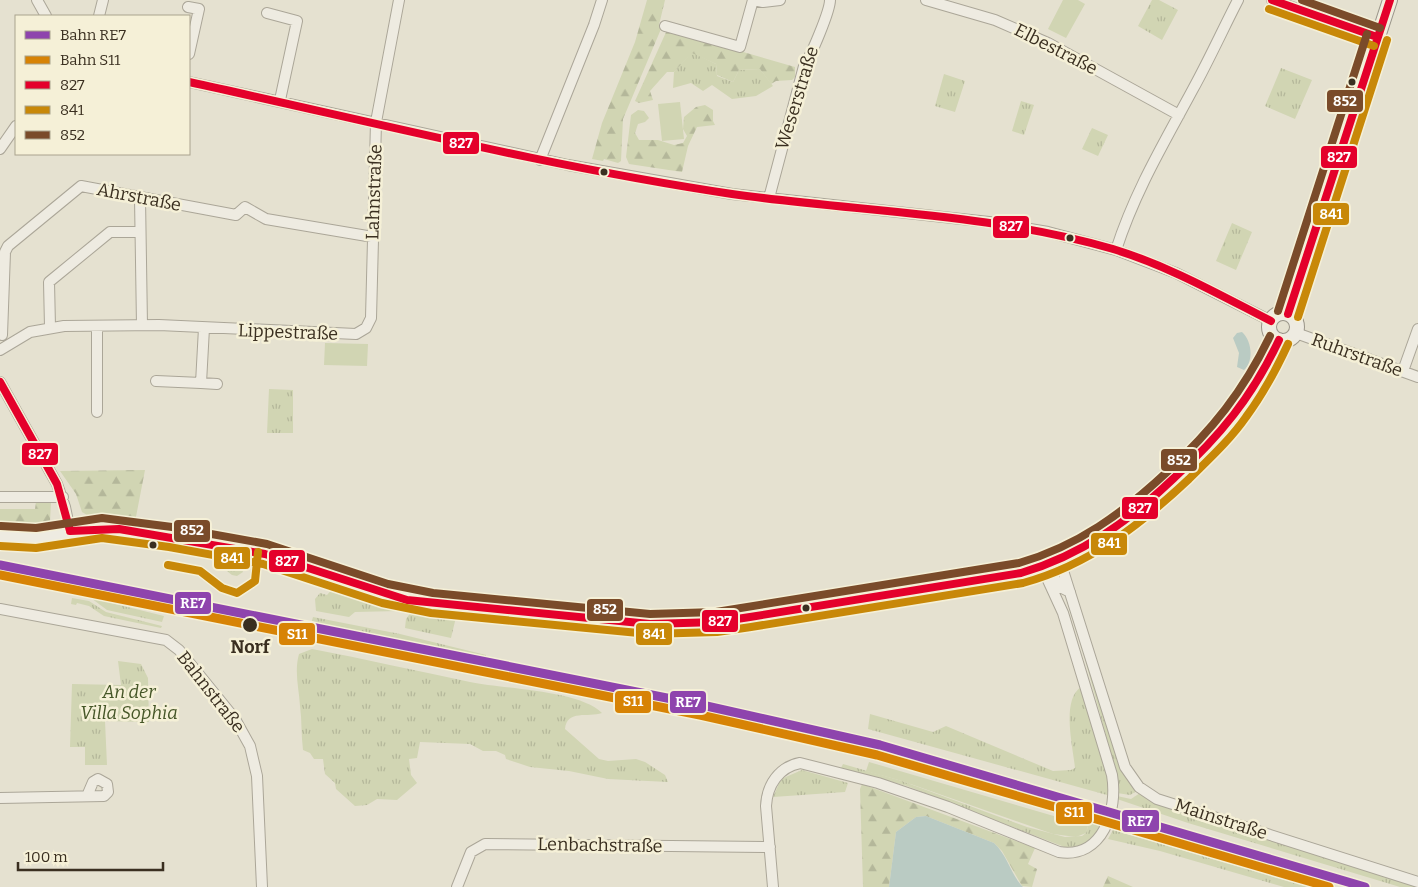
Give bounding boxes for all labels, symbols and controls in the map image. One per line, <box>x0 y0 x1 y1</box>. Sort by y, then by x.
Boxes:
legend <box>15 15 190 155</box>
street label: Elbestraße <box>1011 19 1101 79</box>
text: Bahn RE7 <box>60 26 127 44</box>
street label: Weserstraße <box>771 44 823 152</box>
text: Bahn S11 <box>60 51 120 69</box>
text: 827 <box>60 76 85 94</box>
unlabelled marker <box>1347 77 1357 87</box>
line badge: 852 <box>1326 89 1364 113</box>
text: 852 <box>1333 93 1357 110</box>
text: 841 <box>60 101 84 119</box>
text: 852 <box>60 126 85 144</box>
line badge: 827 <box>442 131 480 155</box>
text: 827 <box>449 135 473 152</box>
street label: Lahnstraße <box>361 144 387 240</box>
line badge: 827 <box>1320 145 1358 169</box>
text: 827 <box>1327 149 1351 166</box>
unlabelled marker <box>599 167 609 177</box>
street label: Ahrstraße <box>95 178 183 216</box>
line badge: 841 <box>1312 202 1350 226</box>
text: 841 <box>1319 206 1343 223</box>
line badge: 827 <box>992 215 1030 239</box>
text: 827 <box>999 218 1023 235</box>
unlabelled marker <box>1065 233 1075 243</box>
street label: Lippestraße <box>238 319 338 345</box>
street label: Ruhrstraße <box>1308 328 1406 382</box>
line badge: 827 <box>21 442 59 466</box>
text: 827 <box>28 446 52 463</box>
line badge: 852 <box>1160 448 1198 472</box>
text: 852 <box>1167 452 1191 469</box>
line badge: 827 <box>1121 496 1159 520</box>
text: 827 <box>1128 500 1152 517</box>
line badge: 852 <box>173 519 211 543</box>
text: 852 <box>180 522 204 539</box>
line badge: 841 <box>1090 532 1128 556</box>
text: 841 <box>1097 535 1121 552</box>
unlabelled marker <box>148 540 158 550</box>
line badge: 841 <box>213 546 251 570</box>
line badge: 827 <box>268 549 306 573</box>
text: 841 <box>220 550 244 567</box>
text: 827 <box>275 553 299 570</box>
line badge: RE7 <box>174 591 212 615</box>
text: RE7 <box>180 595 206 612</box>
line badge: 852 <box>586 598 624 622</box>
text: 852 <box>593 601 617 618</box>
unlabelled marker <box>801 603 811 613</box>
line badge: 827 <box>701 609 739 633</box>
text: 827 <box>708 613 732 630</box>
marker: Norf <box>241 616 259 634</box>
line badge: S11 <box>278 622 316 646</box>
line badge: 841 <box>635 622 673 646</box>
text: S11 <box>287 626 307 643</box>
text: 841 <box>642 626 666 643</box>
place label: Norf <box>230 636 271 658</box>
street label: Bahnstraße <box>172 647 250 737</box>
park label: An der Villa Sophia <box>80 681 178 724</box>
line badge: S11 <box>614 690 652 714</box>
line badge: RE7 <box>669 690 707 714</box>
text: S11 <box>623 693 643 710</box>
text: RE7 <box>675 694 701 711</box>
street label: Mainstraße <box>1172 794 1270 844</box>
line badge: S11 <box>1055 801 1093 825</box>
text: S11 <box>1064 804 1084 821</box>
line badge: RE7 <box>1121 809 1160 833</box>
text: RE7 <box>1127 813 1153 830</box>
street label: Lenbachstraße <box>537 833 663 857</box>
scale bar <box>18 840 162 872</box>
text: 100 m <box>25 848 68 866</box>

